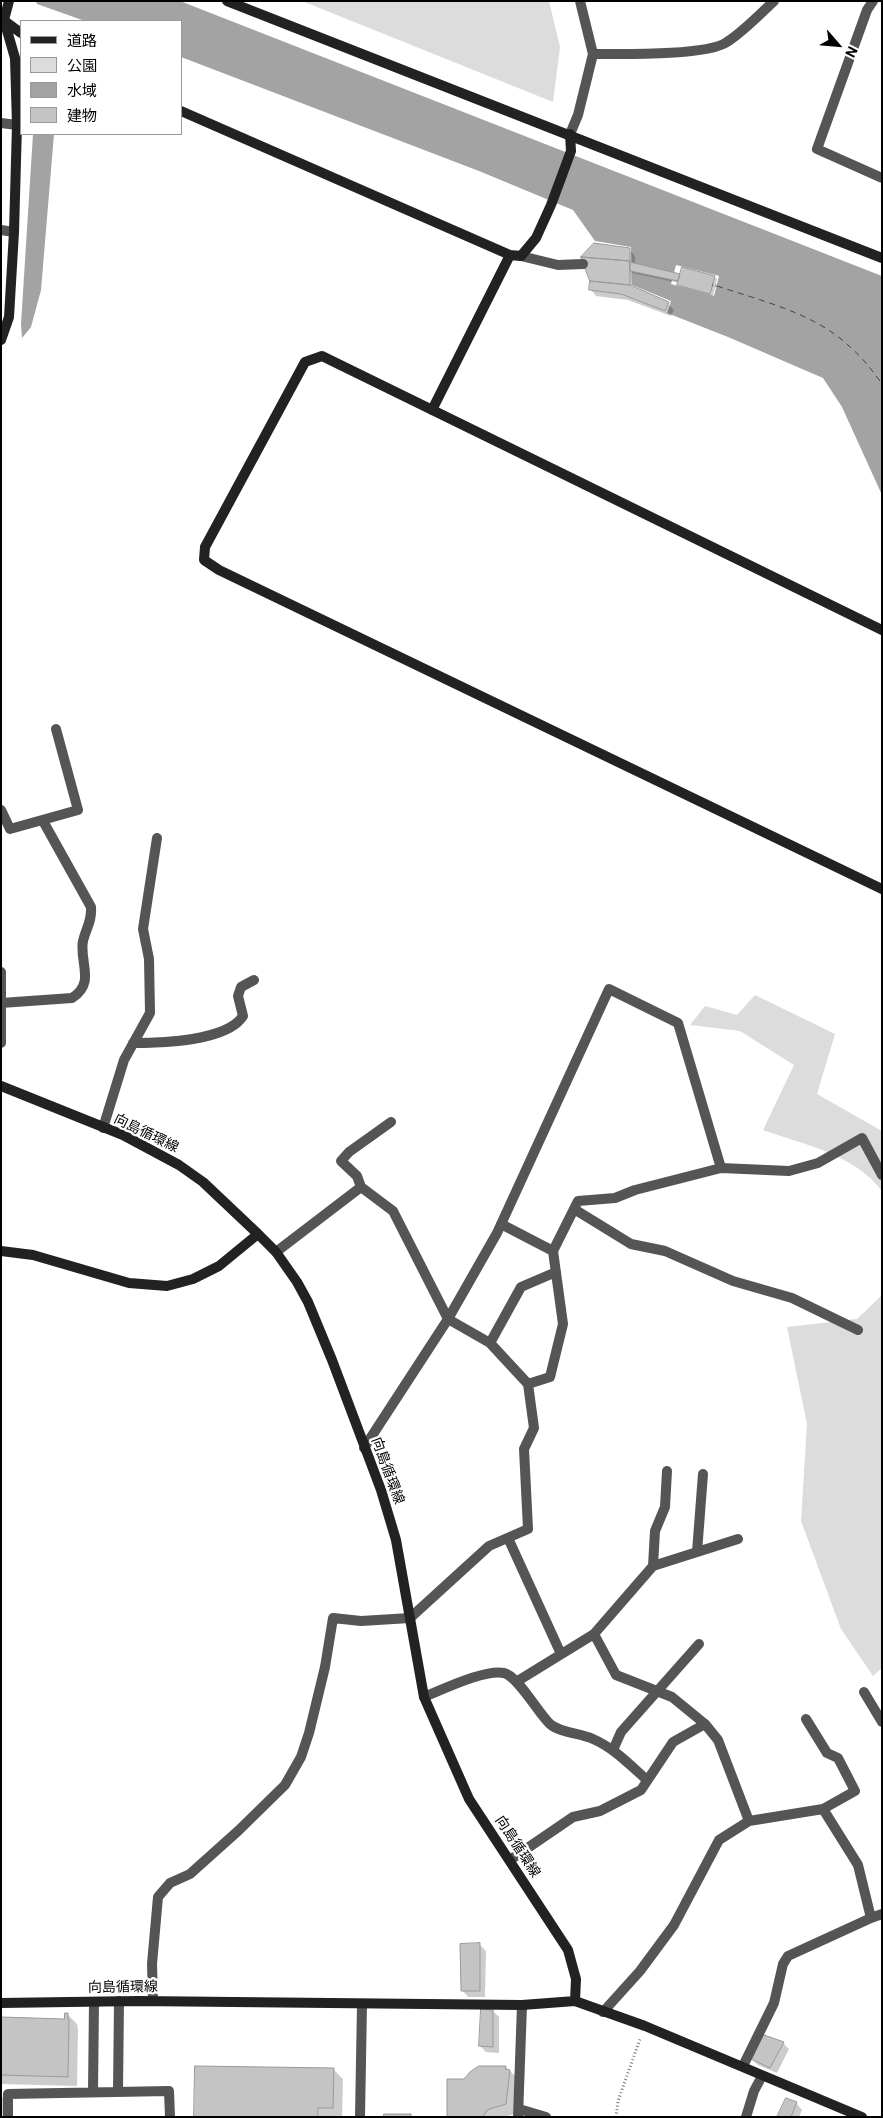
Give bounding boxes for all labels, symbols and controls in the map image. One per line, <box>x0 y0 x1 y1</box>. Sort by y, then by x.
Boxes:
legend <box>20 20 182 135</box>
north arrow <box>813 20 863 70</box>
text: 道路 <box>67 32 97 50</box>
text: N <box>842 44 861 60</box>
text: 公園 <box>67 57 97 75</box>
text: 水域 <box>67 82 97 100</box>
text: 建物 <box>67 107 97 125</box>
street label: 向島循環線 <box>111 1111 181 1157</box>
street label: 向島循環線 <box>367 1435 407 1507</box>
street label: 向島循環線 <box>491 1813 543 1881</box>
street label: 向島循環線 <box>88 1979 158 1997</box>

